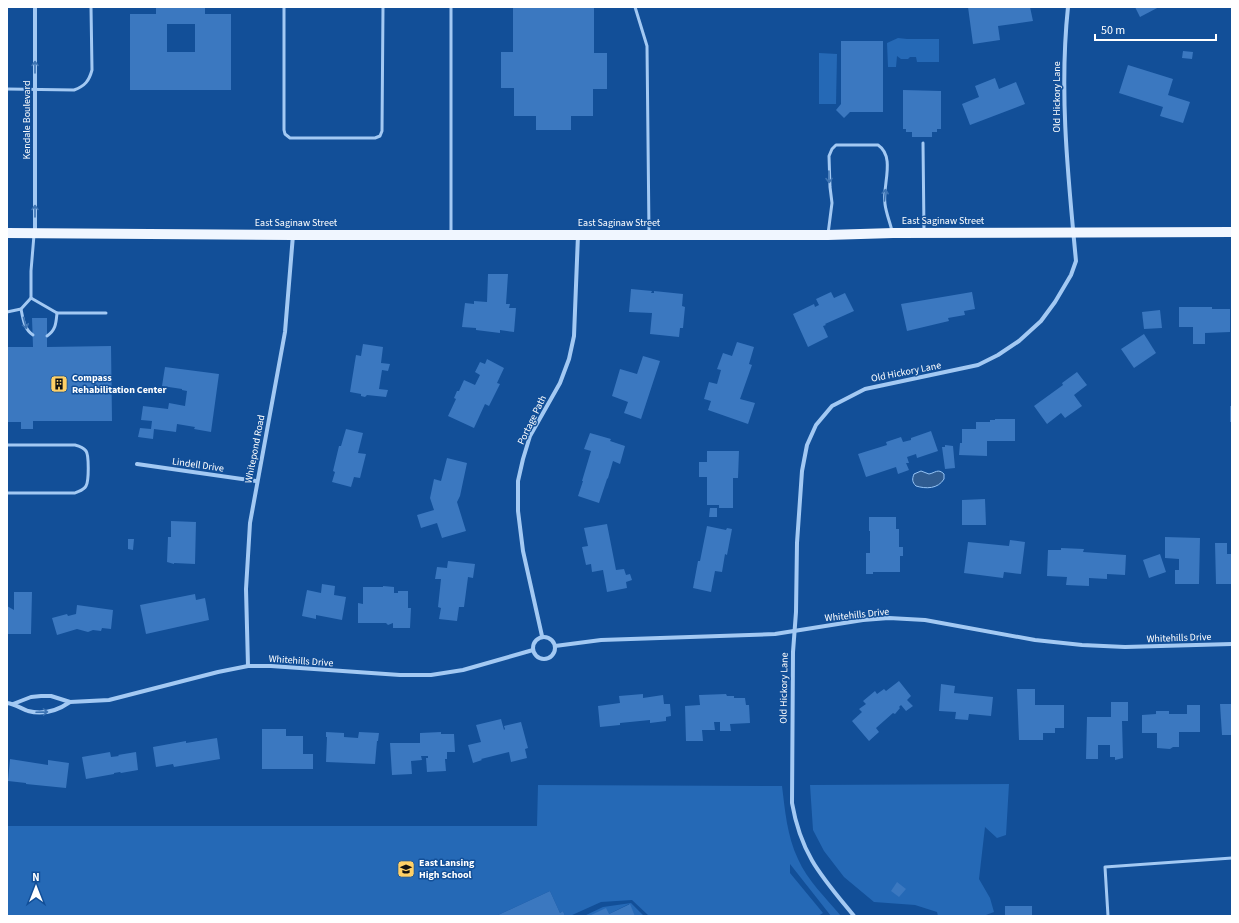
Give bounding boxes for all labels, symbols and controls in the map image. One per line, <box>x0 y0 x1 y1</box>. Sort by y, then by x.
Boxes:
scale bar <box>1095 16 1216 42</box>
text: 50 m <box>1101 22 1125 39</box>
one-way arrow <box>31 61 39 74</box>
street label: Old Hickory Lane <box>1050 61 1064 133</box>
street label: Kendale Boulevard <box>20 81 34 159</box>
one-way arrow <box>826 170 833 183</box>
one-way arrow <box>882 189 889 202</box>
one-way arrow <box>31 205 39 218</box>
street label: East Saginaw Street <box>902 214 985 228</box>
street label: East Saginaw Street <box>255 216 338 230</box>
street label: East Saginaw Street <box>578 216 661 230</box>
one-way arrow <box>22 317 29 330</box>
street label: Old Hickory Lane <box>870 358 942 386</box>
place label: Compass Rehabilitation Center <box>72 371 166 397</box>
building icon: Compass Rehabilitation Center <box>49 374 69 394</box>
street label: Portage Path <box>514 393 550 447</box>
street label: Whitepond Road <box>242 414 268 484</box>
street label: Lindell Drive <box>171 454 225 476</box>
street label: Whitehills Drive <box>824 605 890 625</box>
street label: Whitehills Drive <box>1146 630 1212 646</box>
street label: Whitehills Drive <box>268 652 334 670</box>
street label: Old Hickory Lane <box>776 652 792 724</box>
one-way arrow <box>35 708 48 716</box>
place label: East Lansing High School <box>419 856 475 882</box>
school or university icon: East Lansing High School <box>396 859 416 879</box>
north arrow <box>16 867 56 907</box>
text: N <box>32 870 40 885</box>

